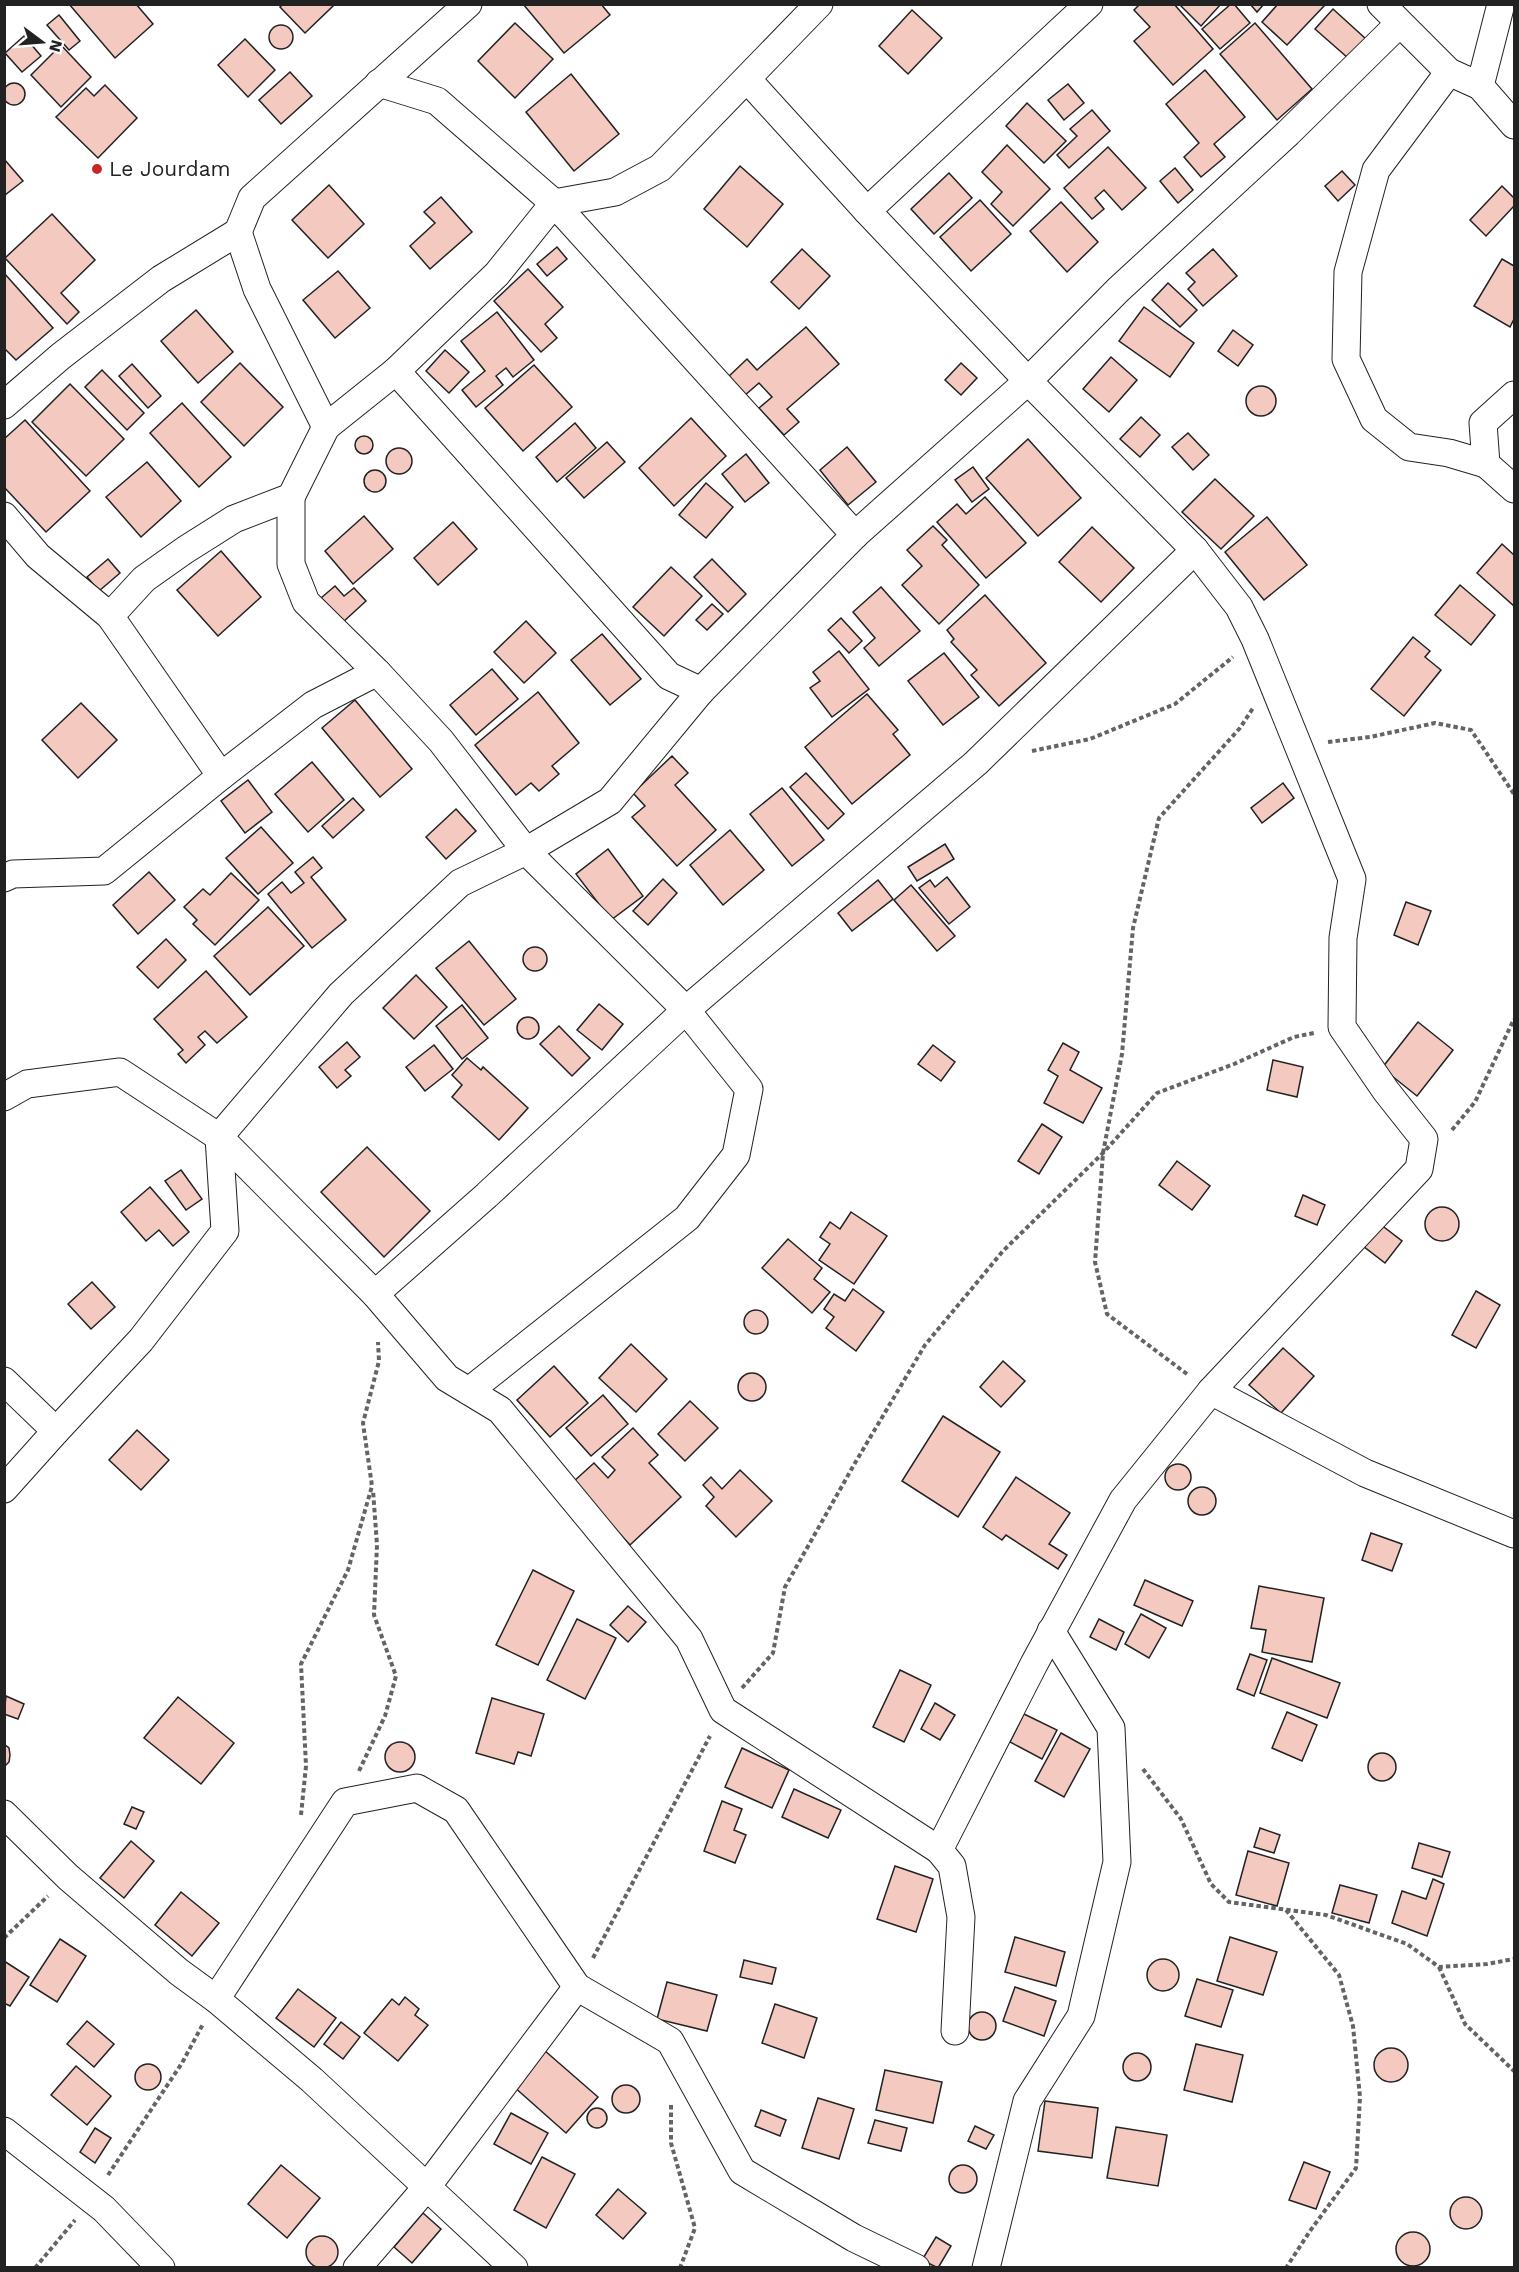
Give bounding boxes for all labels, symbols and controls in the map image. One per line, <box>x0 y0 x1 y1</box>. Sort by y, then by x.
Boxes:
north arrow <box>12 12 72 72</box>
text: N <box>45 38 67 54</box>
place label: Le Jourdam <box>109 156 231 181</box>
marker: Le Jourdam <box>90 162 104 176</box>

